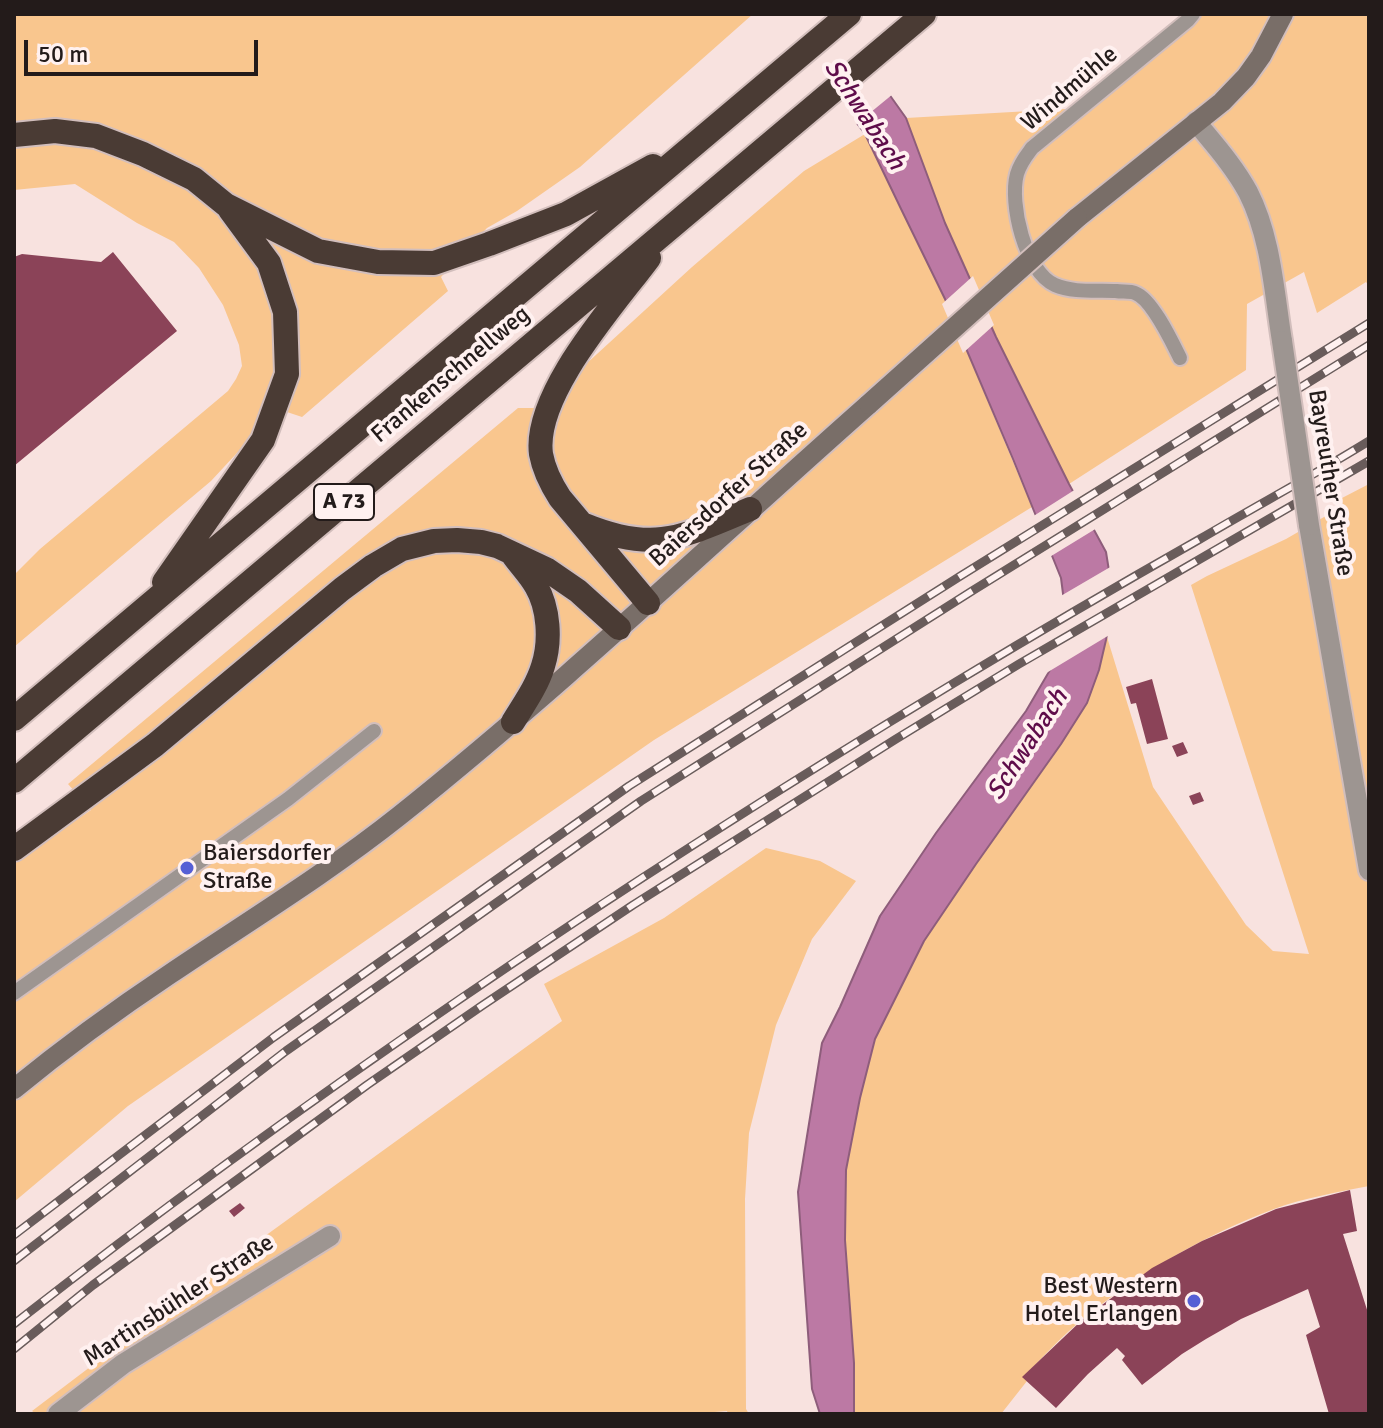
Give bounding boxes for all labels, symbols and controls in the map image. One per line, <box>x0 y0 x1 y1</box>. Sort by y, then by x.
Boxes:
scale bar <box>28 24 262 74</box>
text: 50 m <box>38 39 88 69</box>
street label: Windmühle <box>1016 40 1124 138</box>
water label: Schwabach <box>817 54 911 176</box>
street label: Frankenschnellweg <box>366 300 536 450</box>
street label: Bayreuther Straße <box>1301 388 1359 578</box>
street label: Baiersdorfer Straße <box>644 416 814 574</box>
road number: A 73 <box>314 484 374 520</box>
water label: Schwabach <box>981 684 1075 806</box>
place label: Baiersdorfer Straße <box>203 840 331 896</box>
marker: Baiersdorfer Straße <box>178 859 196 877</box>
street label: Martinsbühler Straße <box>79 1229 279 1373</box>
place label: Best Western Hotel Erlangen <box>1024 1273 1178 1329</box>
marker: Best Western Hotel Erlangen <box>1185 1292 1203 1310</box>

